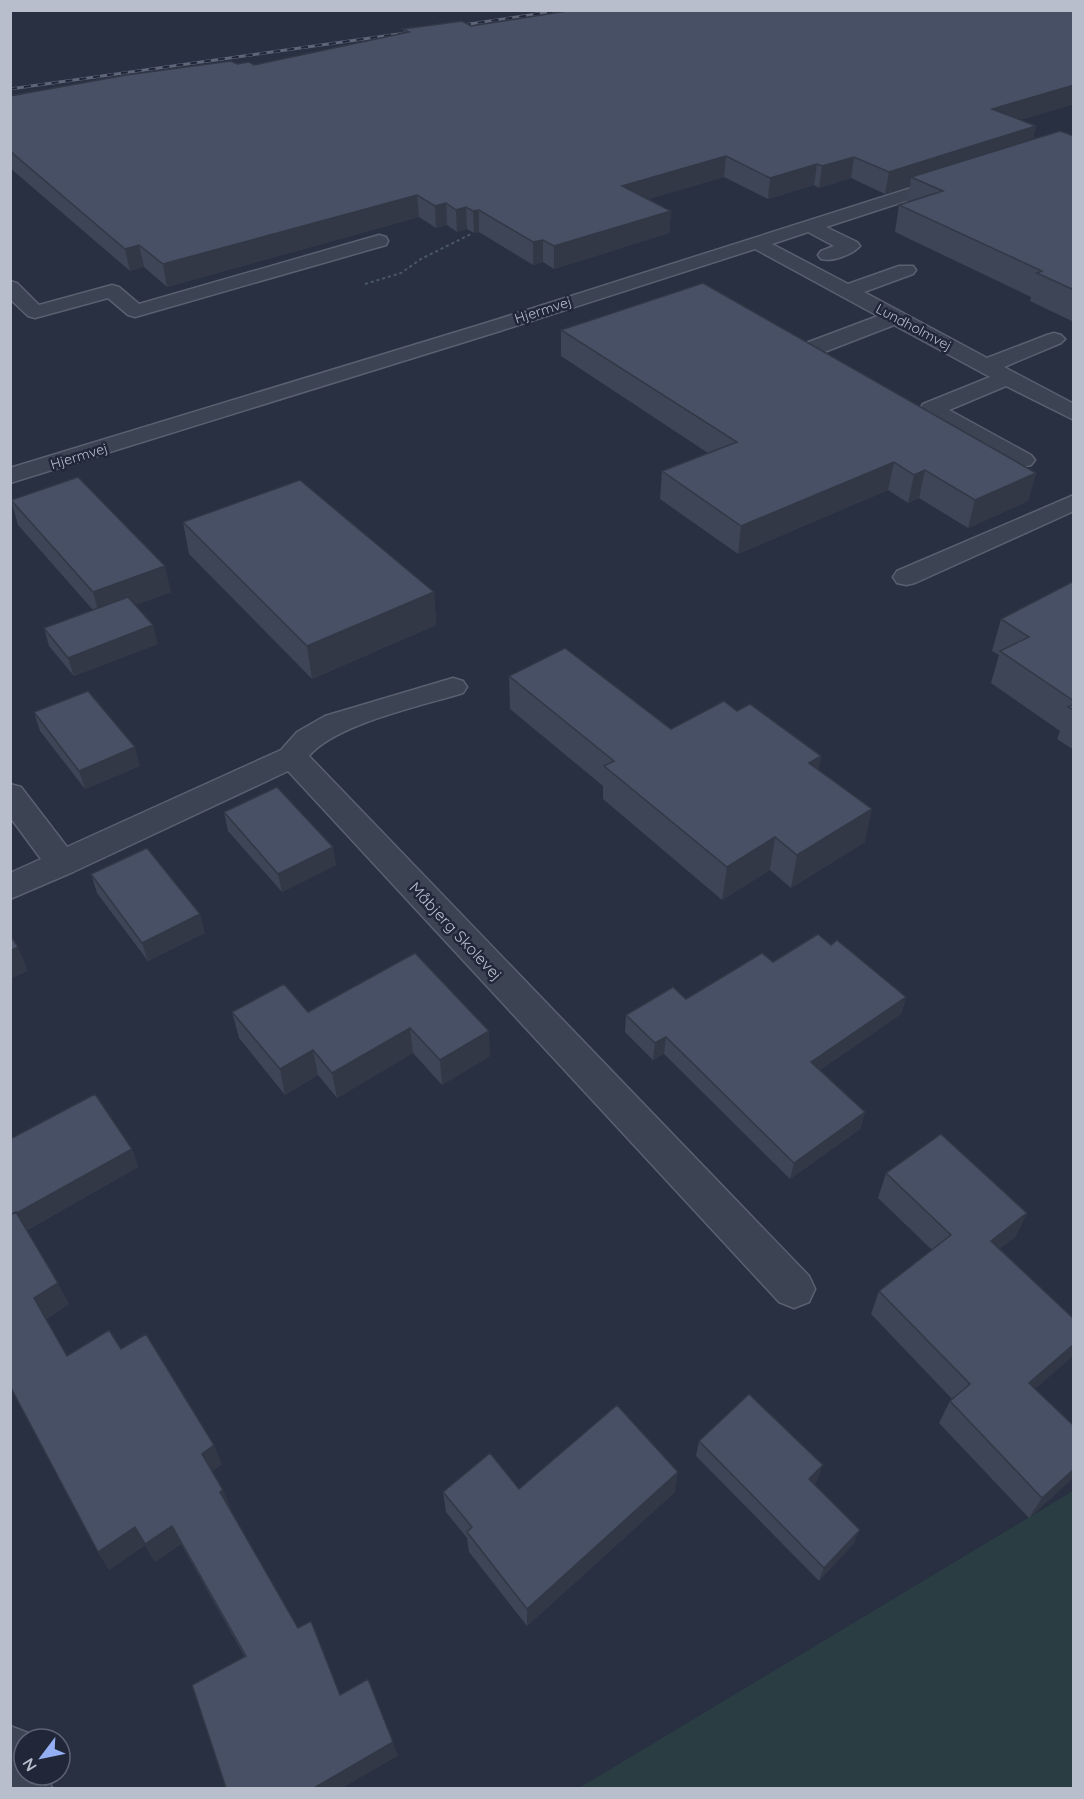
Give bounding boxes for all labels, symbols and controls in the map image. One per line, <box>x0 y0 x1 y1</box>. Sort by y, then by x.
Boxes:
street label: Hjermvej <box>512 292 574 328</box>
street label: Lundholmvej <box>873 299 955 355</box>
street label: Hjermvej <box>48 439 110 473</box>
street label: Måbjerg Skolevej <box>405 878 507 984</box>
north arrow <box>12 1727 72 1787</box>
text: N <box>18 1755 41 1775</box>

